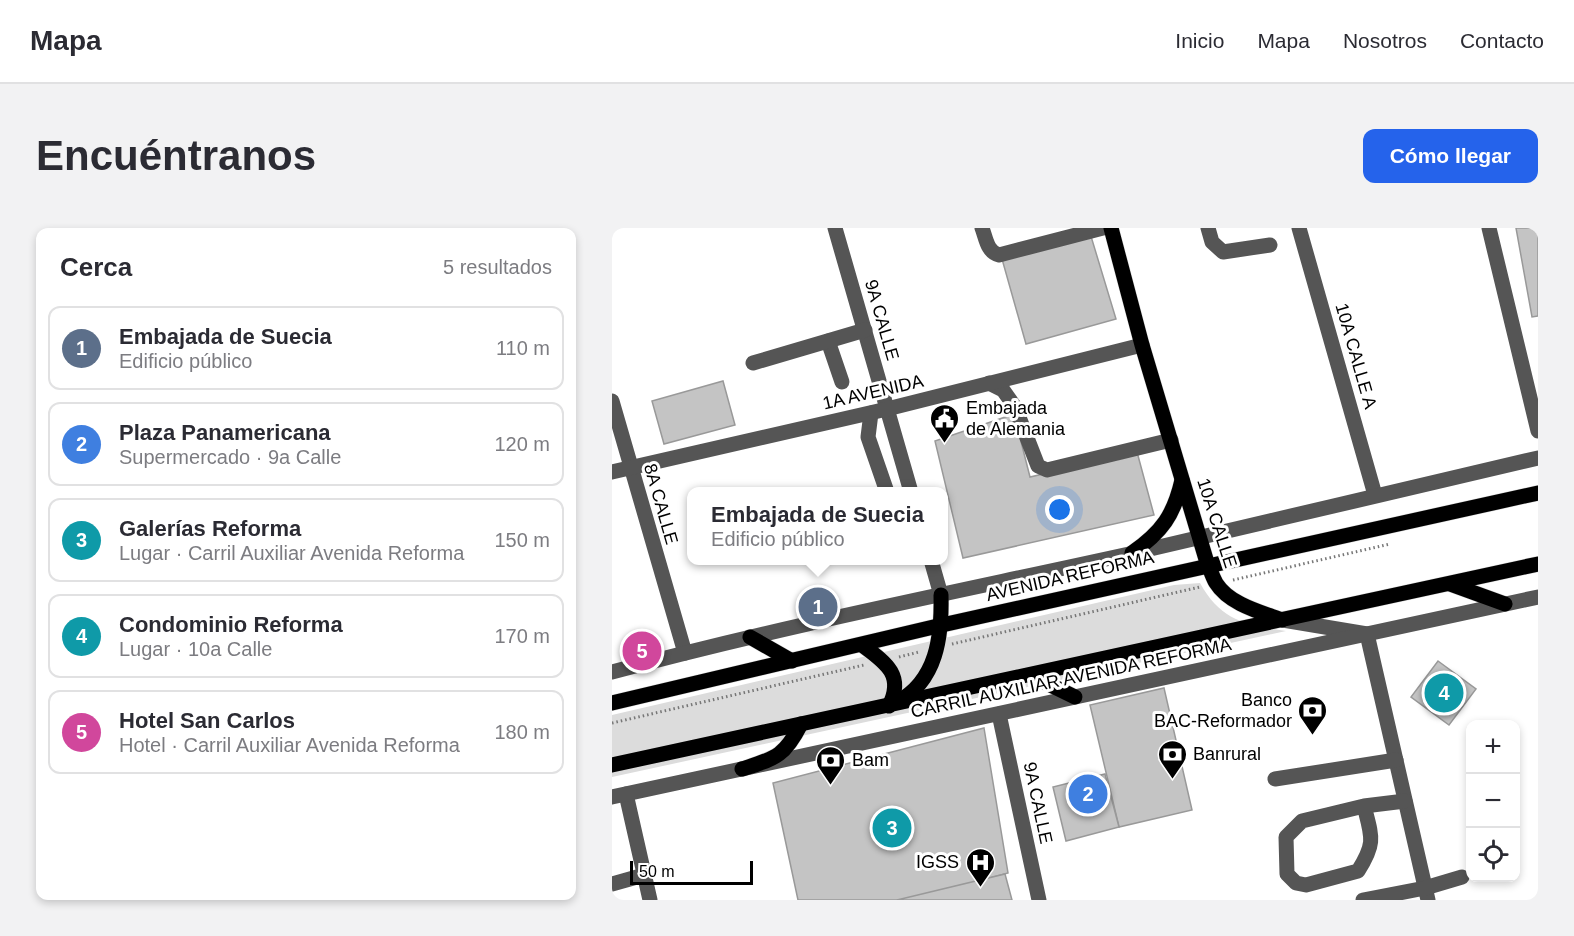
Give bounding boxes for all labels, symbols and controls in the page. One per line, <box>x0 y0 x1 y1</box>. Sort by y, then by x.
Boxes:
text: Mapa <box>30 25 102 56</box>
text: Inicio <box>1175 29 1224 52</box>
text: Mapa <box>1257 29 1310 52</box>
text: Nosotros <box>1343 29 1427 52</box>
text: Contacto <box>1460 29 1544 52</box>
button: Cómo llegar <box>1363 129 1538 183</box>
text: Encuéntranos <box>36 132 316 179</box>
text: Cerca <box>60 252 132 282</box>
text: 5 resultados <box>443 256 552 278</box>
street label: 9A CALLE <box>861 277 903 363</box>
street label: 10A CALLE A <box>1331 301 1381 411</box>
text: Embajada de Suecia <box>119 324 332 349</box>
text: 1 <box>76 337 87 359</box>
text: 110 m <box>496 337 550 359</box>
text: Edificio público <box>119 350 252 372</box>
street label: 1A AVENIDA <box>821 371 925 413</box>
place label: Embajada de Alemania <box>966 398 1066 439</box>
public building icon: Embajada de Alemania <box>929 402 961 444</box>
text: Plaza Panamericana <box>119 420 331 445</box>
text: 2 <box>76 433 87 455</box>
text: 120 m <box>494 433 550 455</box>
text: Supermercado · 9a Calle <box>119 446 341 468</box>
street label: 8A CALLE <box>640 461 682 547</box>
street label: 10A CALLE <box>1193 476 1241 570</box>
popup <box>687 487 948 565</box>
your location <box>1045 495 1074 524</box>
text: Embajada de Suecia <box>711 502 924 527</box>
text: Galerías Reforma <box>119 516 301 541</box>
text: Edificio público <box>711 528 845 550</box>
text: 3 <box>76 529 87 551</box>
text: 150 m <box>494 529 550 551</box>
text: Lugar · Carril Auxiliar Avenida Reforma <box>119 542 464 564</box>
street label: AVENIDA REFORMA <box>984 547 1156 605</box>
pin: 1 <box>798 584 838 629</box>
text: Condominio Reforma <box>119 612 343 637</box>
text: 4 <box>76 625 87 647</box>
text: 170 m <box>494 625 550 647</box>
pin: 5 <box>622 628 662 674</box>
street label: CARRIL AUXILIAR AVENIDA REFORMA <box>909 634 1233 722</box>
text: Lugar · 10a Calle <box>119 638 272 660</box>
pin: 4 <box>1424 670 1464 716</box>
place label: Banco BAC-Reformador <box>1154 690 1292 731</box>
bank icon: Banco BAC-Reformador <box>1297 694 1329 736</box>
text: Hotel San Carlos <box>119 708 295 733</box>
map controls <box>1466 720 1520 882</box>
button: + <box>1466 720 1520 774</box>
text: 5 <box>76 721 87 743</box>
text: 180 m <box>494 721 550 743</box>
text: Hotel · Carril Auxiliar Avenida Reforma <box>119 734 460 756</box>
bank icon: Banrural <box>1156 738 1188 780</box>
bank icon: Bam <box>815 744 847 786</box>
place label: Banrural <box>1193 744 1261 764</box>
place label: Bam <box>852 750 889 770</box>
street label: 9A CALLE <box>1020 760 1056 846</box>
pin: 2 <box>1068 772 1108 816</box>
button: − <box>1466 774 1520 828</box>
pin: 3 <box>872 806 912 850</box>
button: locate <box>1466 828 1520 882</box>
hospital icon: IGSS <box>964 846 996 888</box>
place label: IGSS <box>916 852 959 872</box>
scale bar <box>630 858 753 886</box>
text: 50 m <box>639 863 675 880</box>

